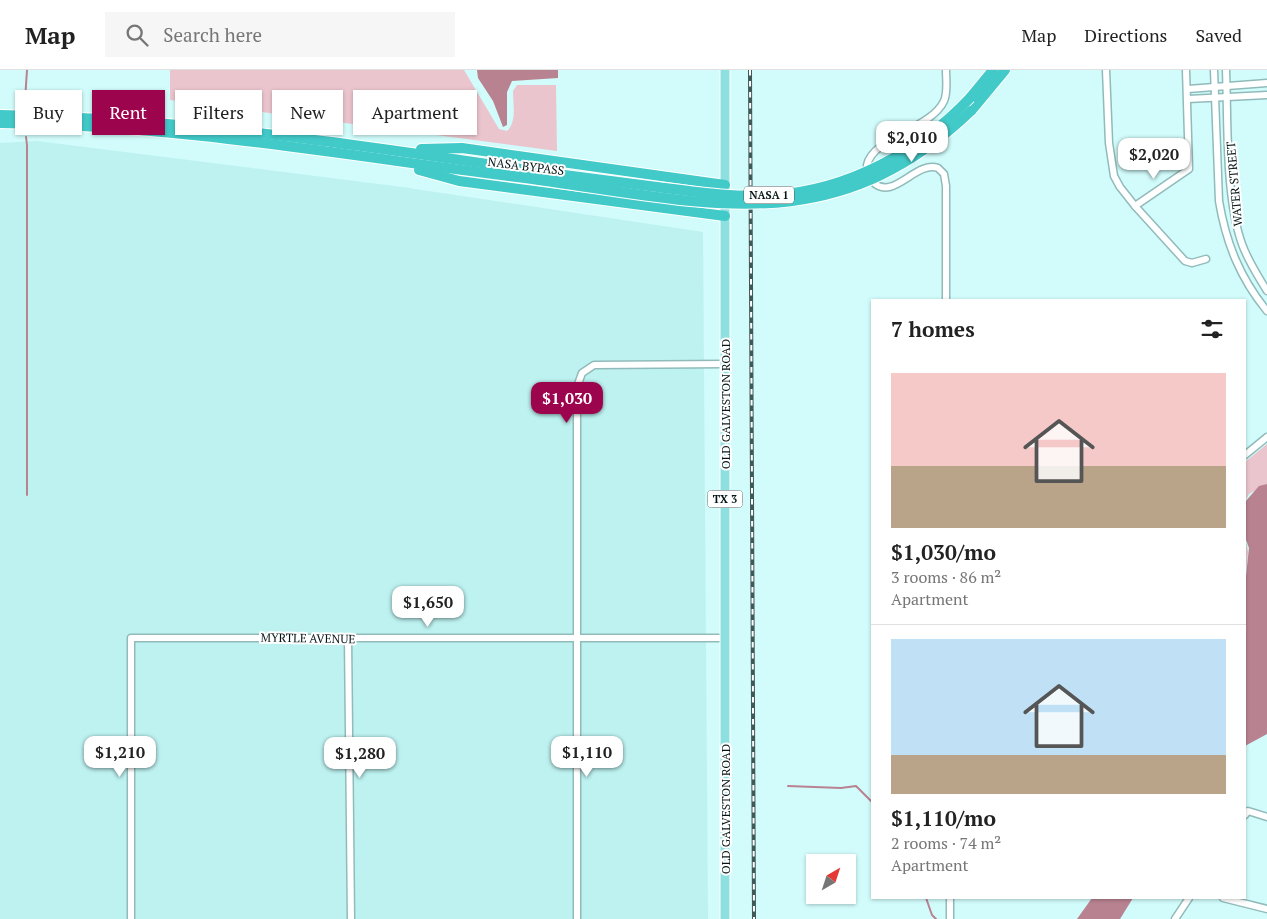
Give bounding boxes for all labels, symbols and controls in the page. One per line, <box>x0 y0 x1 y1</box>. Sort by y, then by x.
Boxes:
search box <box>105 12 455 57</box>
text: Map <box>25 19 75 51</box>
icon: search <box>123 21 151 49</box>
text: Search here <box>163 22 262 47</box>
text: Map <box>1021 23 1056 47</box>
text: Directions <box>1084 23 1167 47</box>
text: Saved <box>1195 23 1242 47</box>
chip: Buy <box>15 90 82 135</box>
chip: Rent <box>92 90 165 135</box>
chip: Filters <box>175 90 262 135</box>
chip: New <box>272 90 343 135</box>
chip: Apartment <box>353 90 477 135</box>
pin: $2,010 <box>871 121 953 163</box>
text: $2,010 <box>887 126 937 148</box>
pin: $2,020 <box>1113 138 1195 180</box>
street label: WATER STREET <box>1223 140 1245 227</box>
text: $2,020 <box>1129 143 1179 165</box>
street label: NASA BYPASS <box>487 154 565 178</box>
road number: NASA 1 <box>744 186 794 204</box>
text: 7 homes <box>891 315 975 343</box>
icon: filters <box>1198 315 1226 343</box>
street label: OLD GALVESTON ROAD <box>718 339 733 469</box>
pin: $1,030 <box>526 382 608 424</box>
text: $1,030 <box>542 387 592 409</box>
icon: home <box>1014 406 1104 496</box>
road number: TX 3 <box>708 490 742 508</box>
text: $1,030/mo <box>891 538 996 566</box>
text: 3 rooms · 86 m² <box>891 566 1001 588</box>
pin: $1,650 <box>387 586 469 628</box>
text: Apartment <box>891 588 968 610</box>
text: $1,650 <box>403 591 453 613</box>
street label: MYRTLE AVENUE <box>260 630 356 646</box>
icon: home <box>1014 671 1104 761</box>
pin: $1,210 <box>79 736 161 778</box>
pin: $1,280 <box>319 736 401 779</box>
pin: $1,110 <box>546 736 628 778</box>
text: $1,210 <box>95 741 145 763</box>
text: $1,110 <box>562 741 612 763</box>
text: $1,280 <box>335 742 385 764</box>
street label: OLD GALVESTON ROAD <box>718 744 733 874</box>
text: $1,110/mo <box>891 804 996 832</box>
text: 2 rooms · 74 m² <box>891 832 1001 854</box>
north arrow <box>806 854 856 904</box>
map controls <box>806 854 856 904</box>
text: Apartment <box>891 854 968 876</box>

